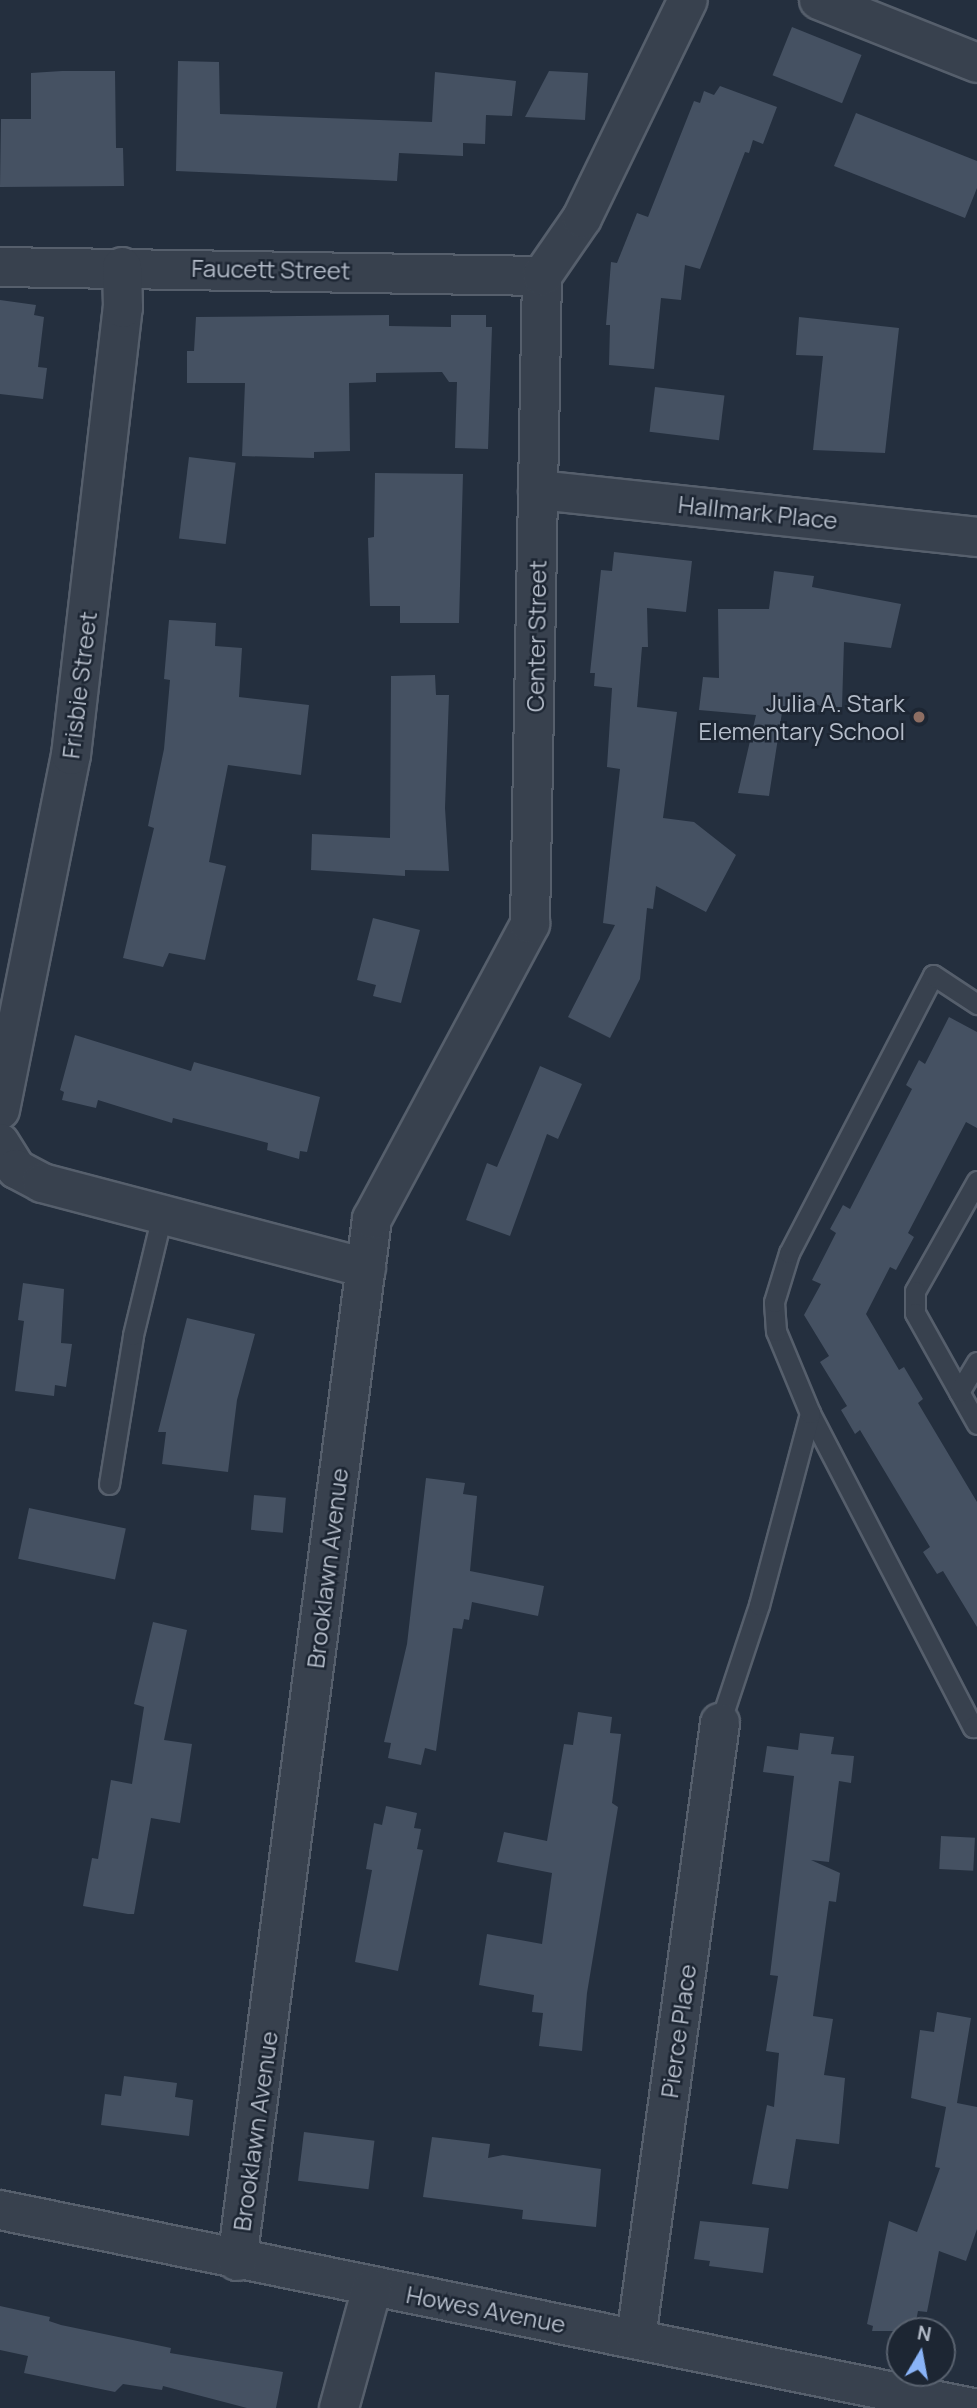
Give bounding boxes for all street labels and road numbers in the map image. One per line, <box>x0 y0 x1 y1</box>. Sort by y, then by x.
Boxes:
street label: Faucett Street <box>191 253 351 285</box>
street label: Hallmark Place <box>677 489 839 535</box>
street label: Center Street <box>520 560 552 712</box>
street label: Frisbie Street <box>56 610 102 760</box>
street label: Brooklawn Avenue <box>300 1466 354 1670</box>
street label: Pierce Place <box>654 1962 702 2100</box>
street label: Brooklawn Avenue <box>227 2029 283 2233</box>
street label: Howes Avenue <box>404 2279 568 2339</box>

